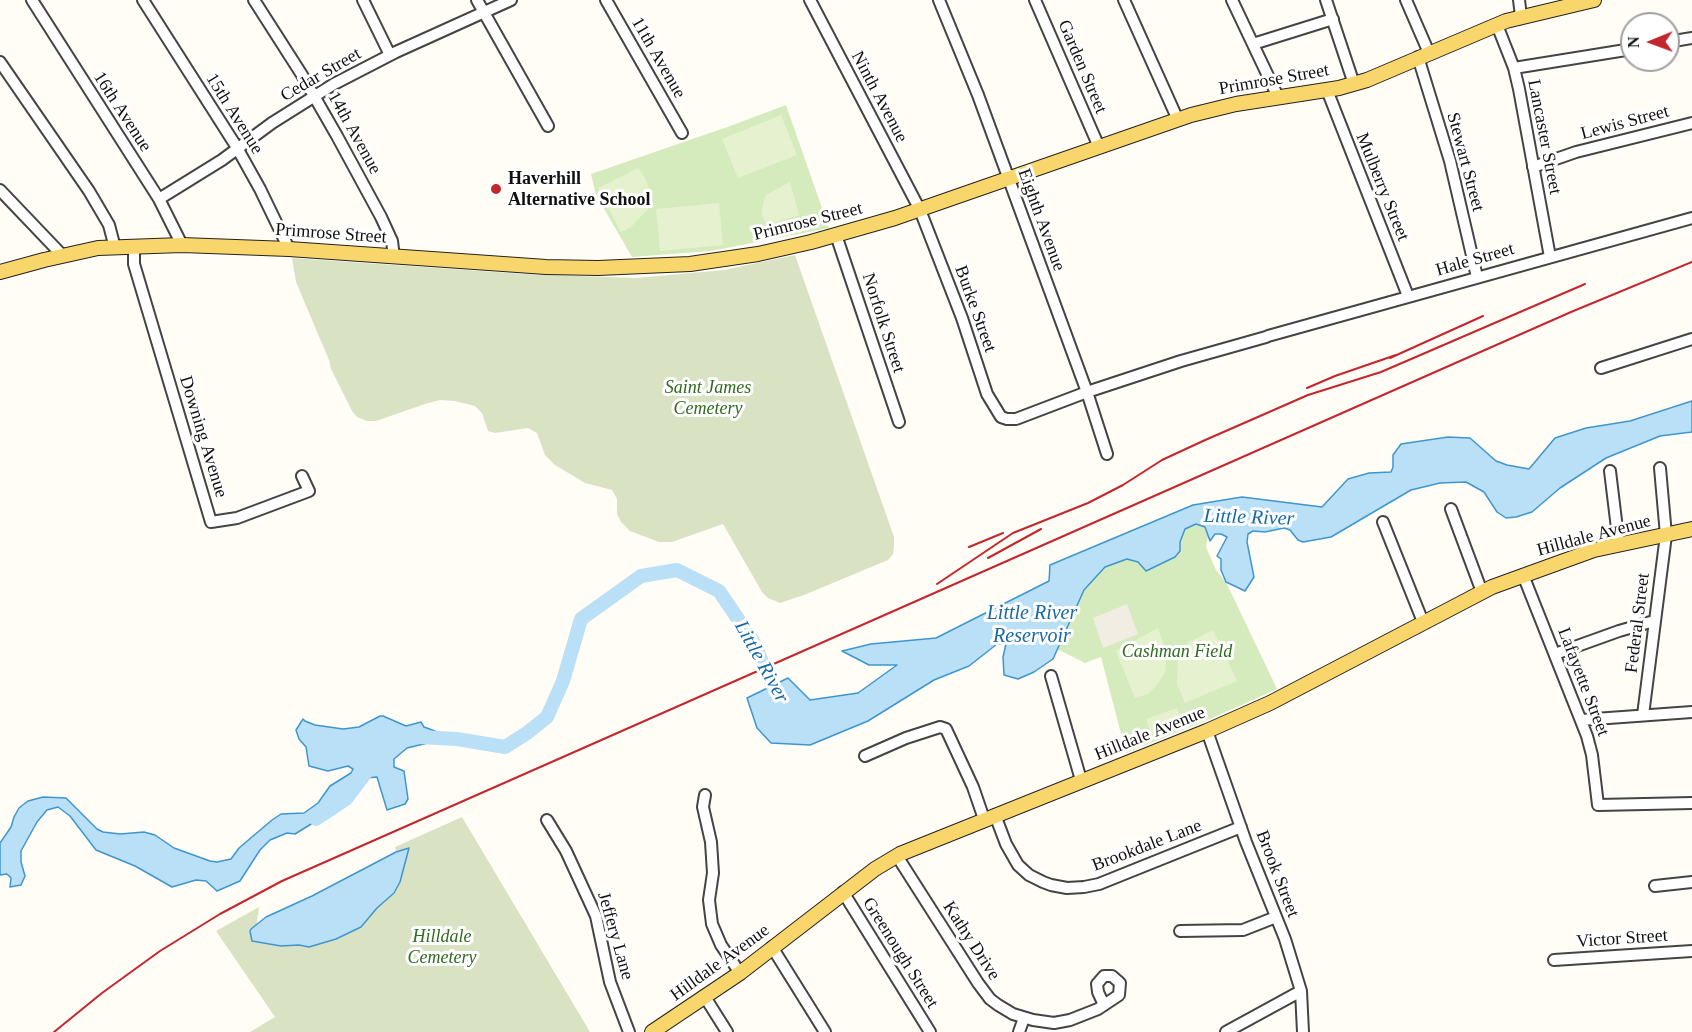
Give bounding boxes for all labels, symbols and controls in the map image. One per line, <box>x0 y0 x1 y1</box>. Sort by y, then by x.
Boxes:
north arrow <box>1620 12 1680 72</box>
street label: 11th Avenue <box>626 13 690 103</box>
street label: Garden Street <box>1053 17 1111 117</box>
text: N <box>1625 36 1642 48</box>
street label: Cedar Street <box>277 43 365 107</box>
street label: Ninth Avenue <box>846 48 912 146</box>
street label: Primrose Street <box>1217 60 1331 100</box>
street label: 16th Avenue <box>88 68 156 156</box>
street label: 15th Avenue <box>201 70 267 158</box>
street label: Lancaster Street <box>1522 78 1566 196</box>
street label: 14th Avenue <box>322 88 386 178</box>
street label: Lewis Street <box>1579 101 1671 145</box>
street label: Stewart Street <box>1441 110 1489 214</box>
street label: Mulberry Street <box>1351 130 1413 244</box>
street label: Eighth Avenue <box>1013 166 1069 274</box>
place label: Haverhill Alternative School <box>508 168 650 210</box>
marker: Haverhill Alternative School <box>489 182 503 196</box>
street label: Primrose Street <box>751 198 865 246</box>
street label: Primrose Street <box>275 219 387 249</box>
street label: Hale Street <box>1433 239 1517 281</box>
street label: Burke Street <box>949 263 1001 355</box>
street label: Norfolk Street <box>857 270 909 376</box>
street label: Downing Avenue <box>174 374 232 500</box>
park label: Saint James Cemetery <box>665 377 751 420</box>
water label: Little River <box>1203 504 1295 532</box>
street label: Hilldale Avenue <box>1535 510 1653 562</box>
street label: Federal Street <box>1621 572 1655 674</box>
water label: Little River Reservoir <box>987 602 1077 649</box>
water label: Little River <box>729 617 793 707</box>
street label: Lafayette Street <box>1552 625 1614 739</box>
park label: Cashman Field <box>1122 641 1232 663</box>
street label: Hilldale Avenue <box>1092 702 1208 766</box>
street label: Brookdale Lane <box>1089 815 1205 877</box>
street label: Brook Street <box>1251 827 1303 921</box>
street label: Jeffery Lane <box>592 890 638 982</box>
street label: Greenough Street <box>857 894 943 1012</box>
street label: Kathy Drive <box>938 898 1004 984</box>
street label: Hilldale Avenue <box>666 920 774 1006</box>
street label: Victor Street <box>1576 925 1668 953</box>
park label: Hilldale Cemetery <box>408 926 476 968</box>

